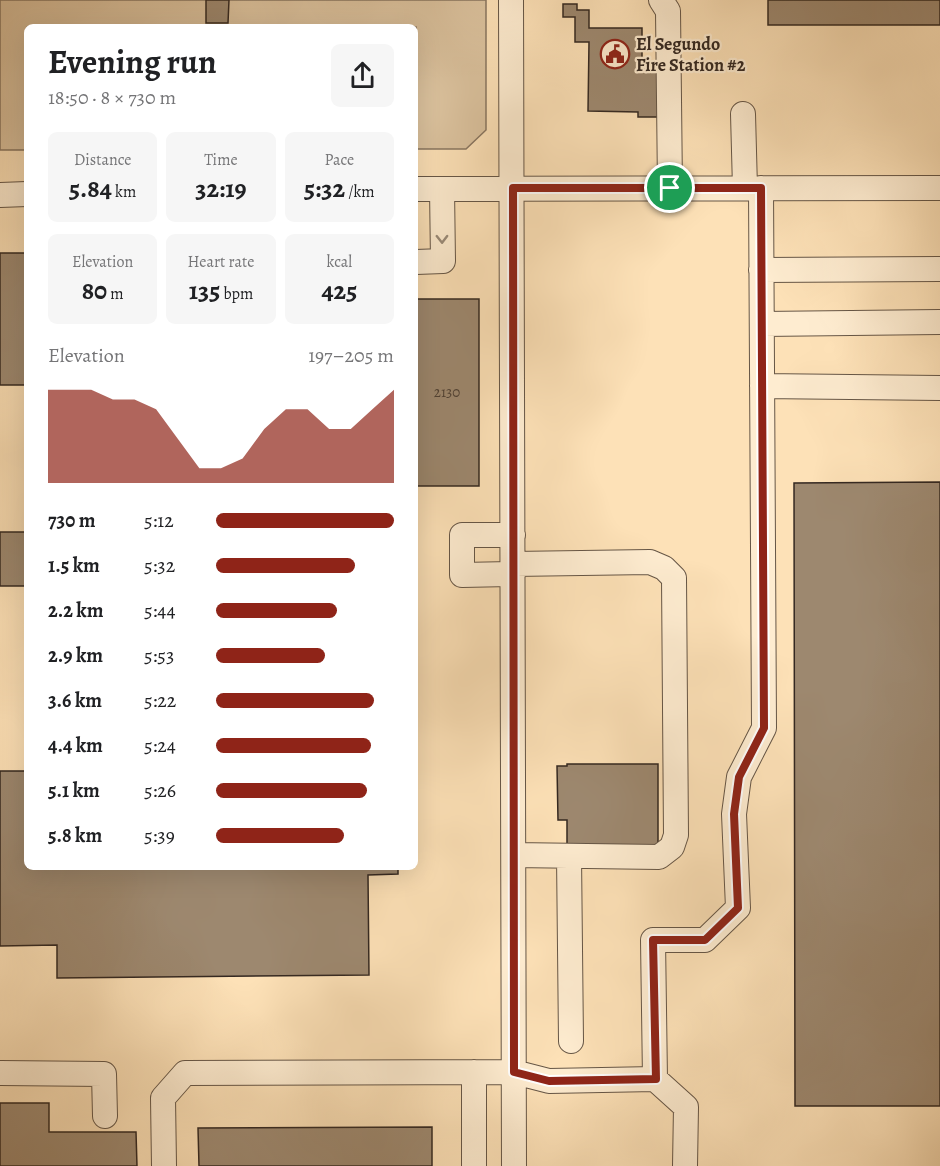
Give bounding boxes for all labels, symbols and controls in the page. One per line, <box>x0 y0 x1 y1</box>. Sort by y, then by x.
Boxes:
place label: El Segundo Fire Station #2 <box>636 32 746 77</box>
public building icon: El Segundo Fire Station #2 <box>599 38 631 70</box>
text: Evening run <box>48 39 217 84</box>
button: share <box>331 44 394 107</box>
text: 18:50 · 8 × 730 m <box>48 84 176 111</box>
text: Distance <box>74 149 131 171</box>
text: Time <box>204 149 238 171</box>
text: Pace <box>324 149 354 171</box>
pin <box>644 162 695 213</box>
text: 5.84 <box>69 171 112 206</box>
text: 32:19 <box>195 171 247 206</box>
text: 5:32 <box>304 171 345 206</box>
icon: arrive <box>653 171 686 204</box>
text: km <box>112 181 136 203</box>
text: /km <box>345 181 375 203</box>
one-way arrow <box>436 234 449 243</box>
text: Elevation <box>72 251 133 273</box>
text: Heart rate <box>188 251 254 273</box>
text: kcal <box>327 251 352 273</box>
text: 80 <box>82 273 107 308</box>
text: 135 <box>189 273 220 308</box>
text: 425 <box>321 273 357 308</box>
text: m <box>107 283 124 305</box>
text: bpm <box>220 283 253 305</box>
text: Elevation <box>48 342 125 369</box>
text: 197–205 m <box>308 342 394 369</box>
house number: 2130 <box>434 382 460 402</box>
text: 730 m <box>48 507 95 534</box>
text: 5:12 <box>144 507 174 534</box>
text: 1.5 km <box>48 552 100 579</box>
text: 5:32 <box>144 552 175 579</box>
text: 2.2 km <box>48 597 103 624</box>
text: 5:44 <box>144 597 175 624</box>
text: 2.9 km <box>48 642 103 669</box>
text: 5:53 <box>144 642 174 669</box>
text: 3.6 km <box>48 687 102 714</box>
text: 5:22 <box>144 687 176 714</box>
text: 4.4 km <box>48 732 103 759</box>
text: 5:24 <box>144 732 176 759</box>
text: 5.1 km <box>48 777 100 804</box>
text: 5:26 <box>144 777 176 804</box>
text: 5.8 km <box>48 822 102 849</box>
text: 5:39 <box>144 822 175 849</box>

